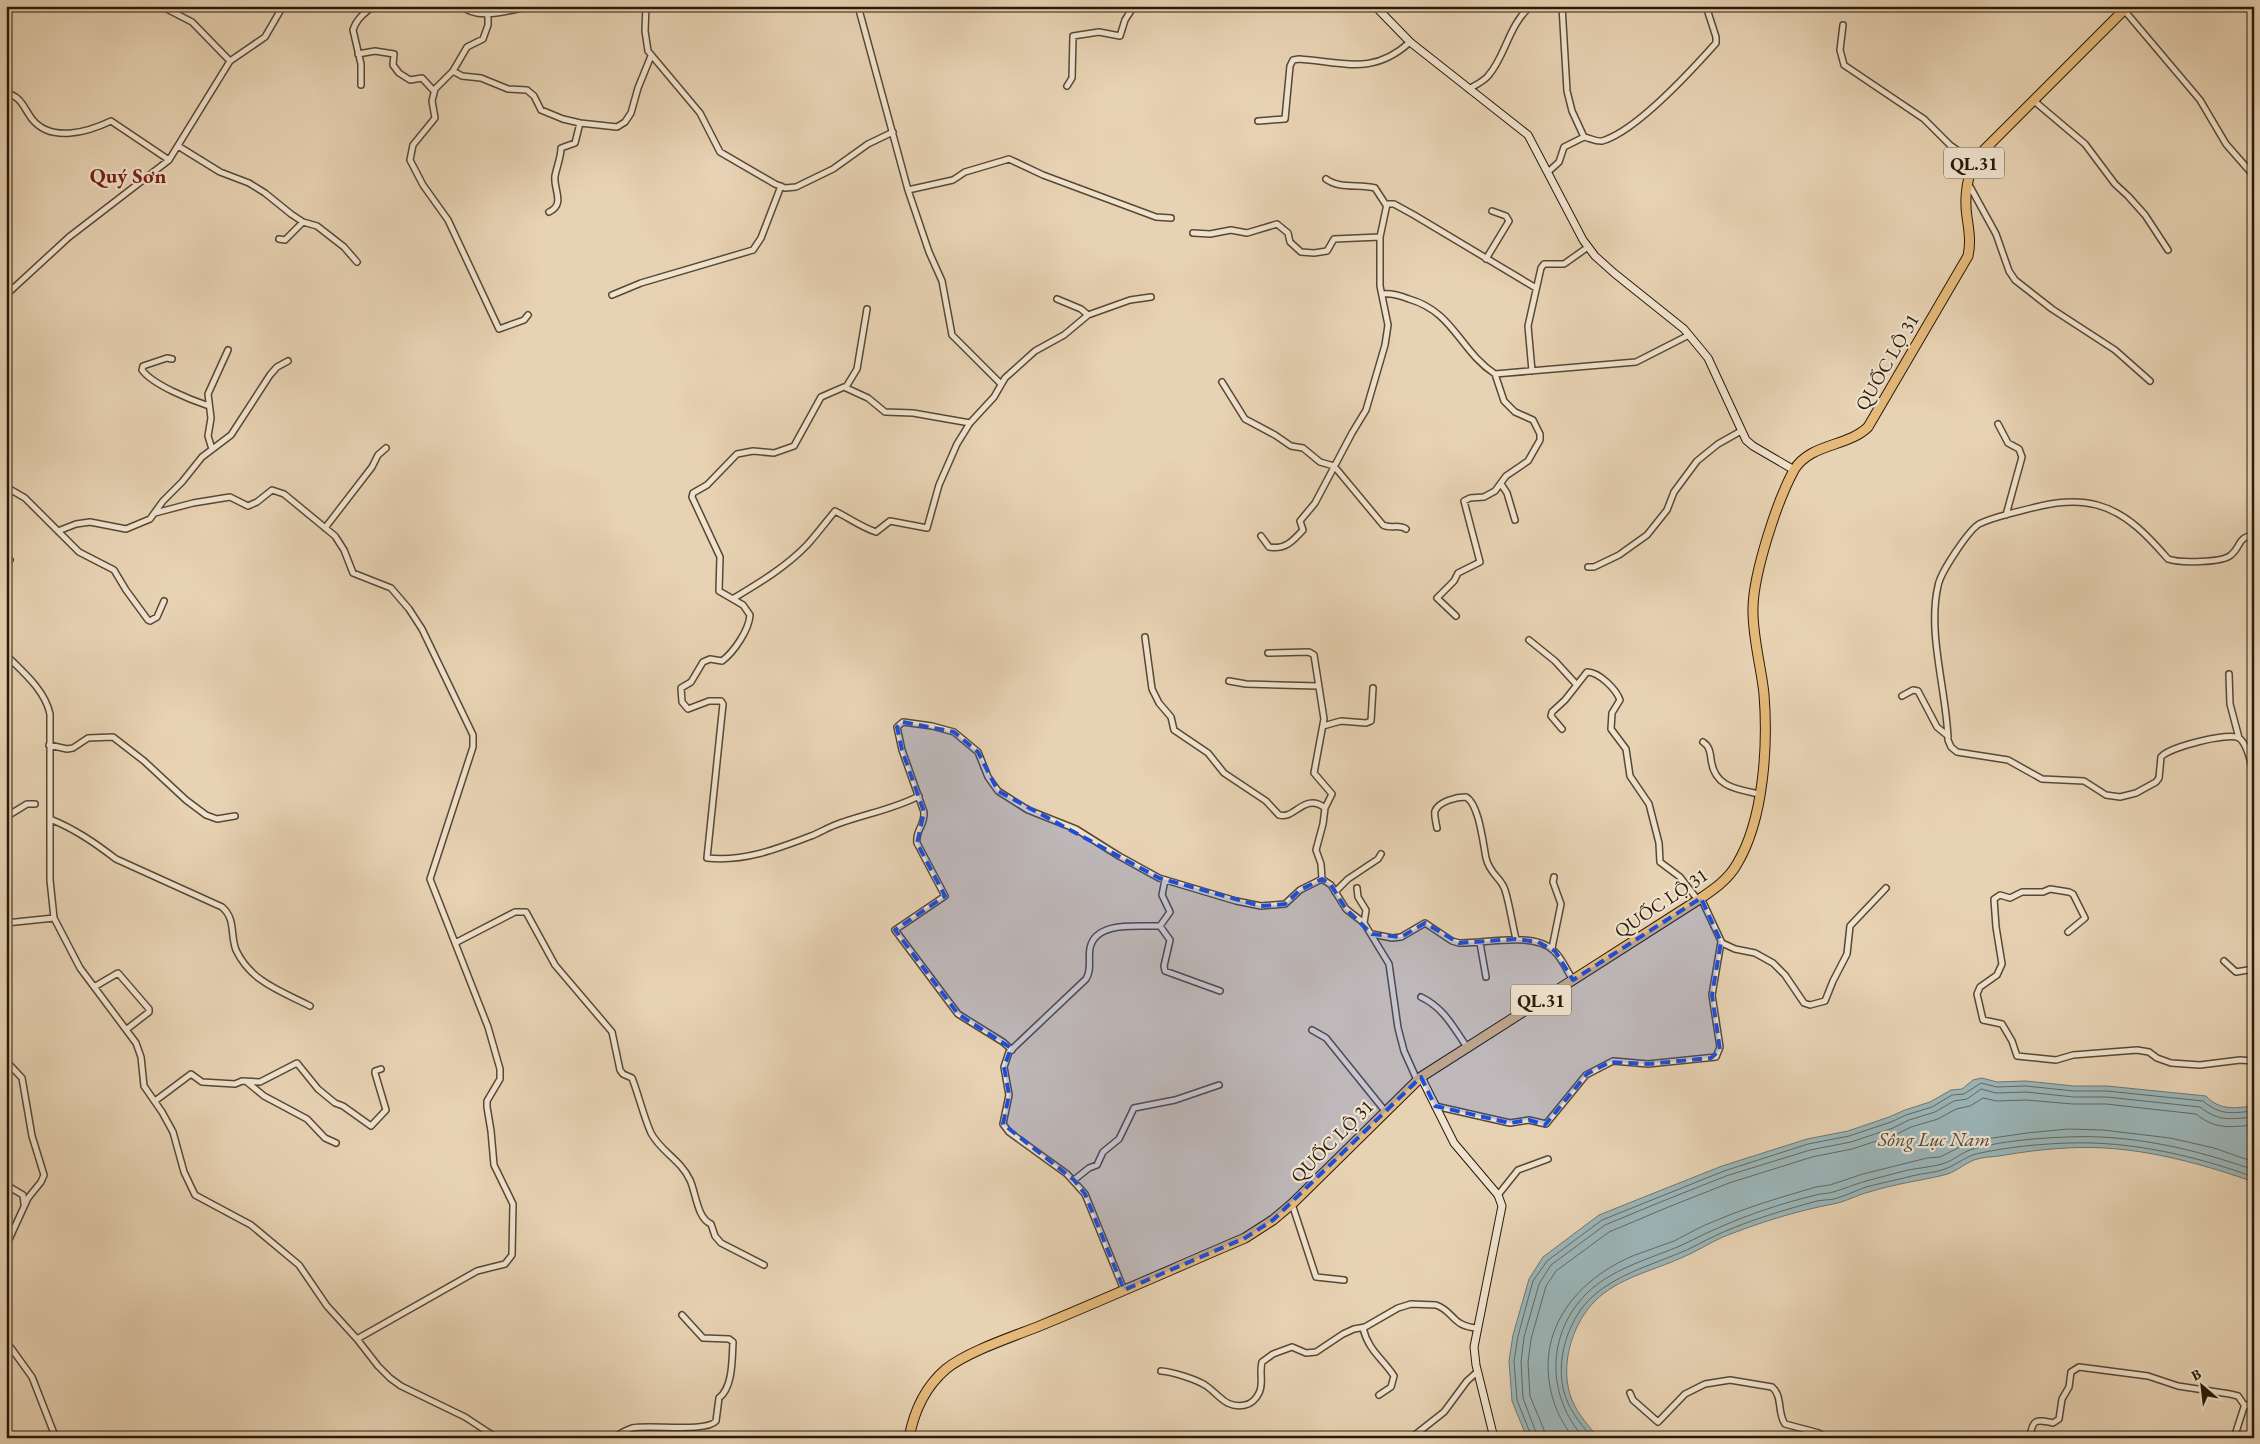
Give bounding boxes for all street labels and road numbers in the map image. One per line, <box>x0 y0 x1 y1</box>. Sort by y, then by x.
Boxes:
road number: QL.31 <box>1944 148 2004 178</box>
street label: QUỐC LỘ 31 <box>1849 309 1925 415</box>
street label: QUỐC LỘ 31 <box>1609 862 1713 944</box>
road number: QL.31 <box>1511 984 1571 1016</box>
street label: QUỐC LỘ 31 <box>1285 1094 1379 1188</box>

